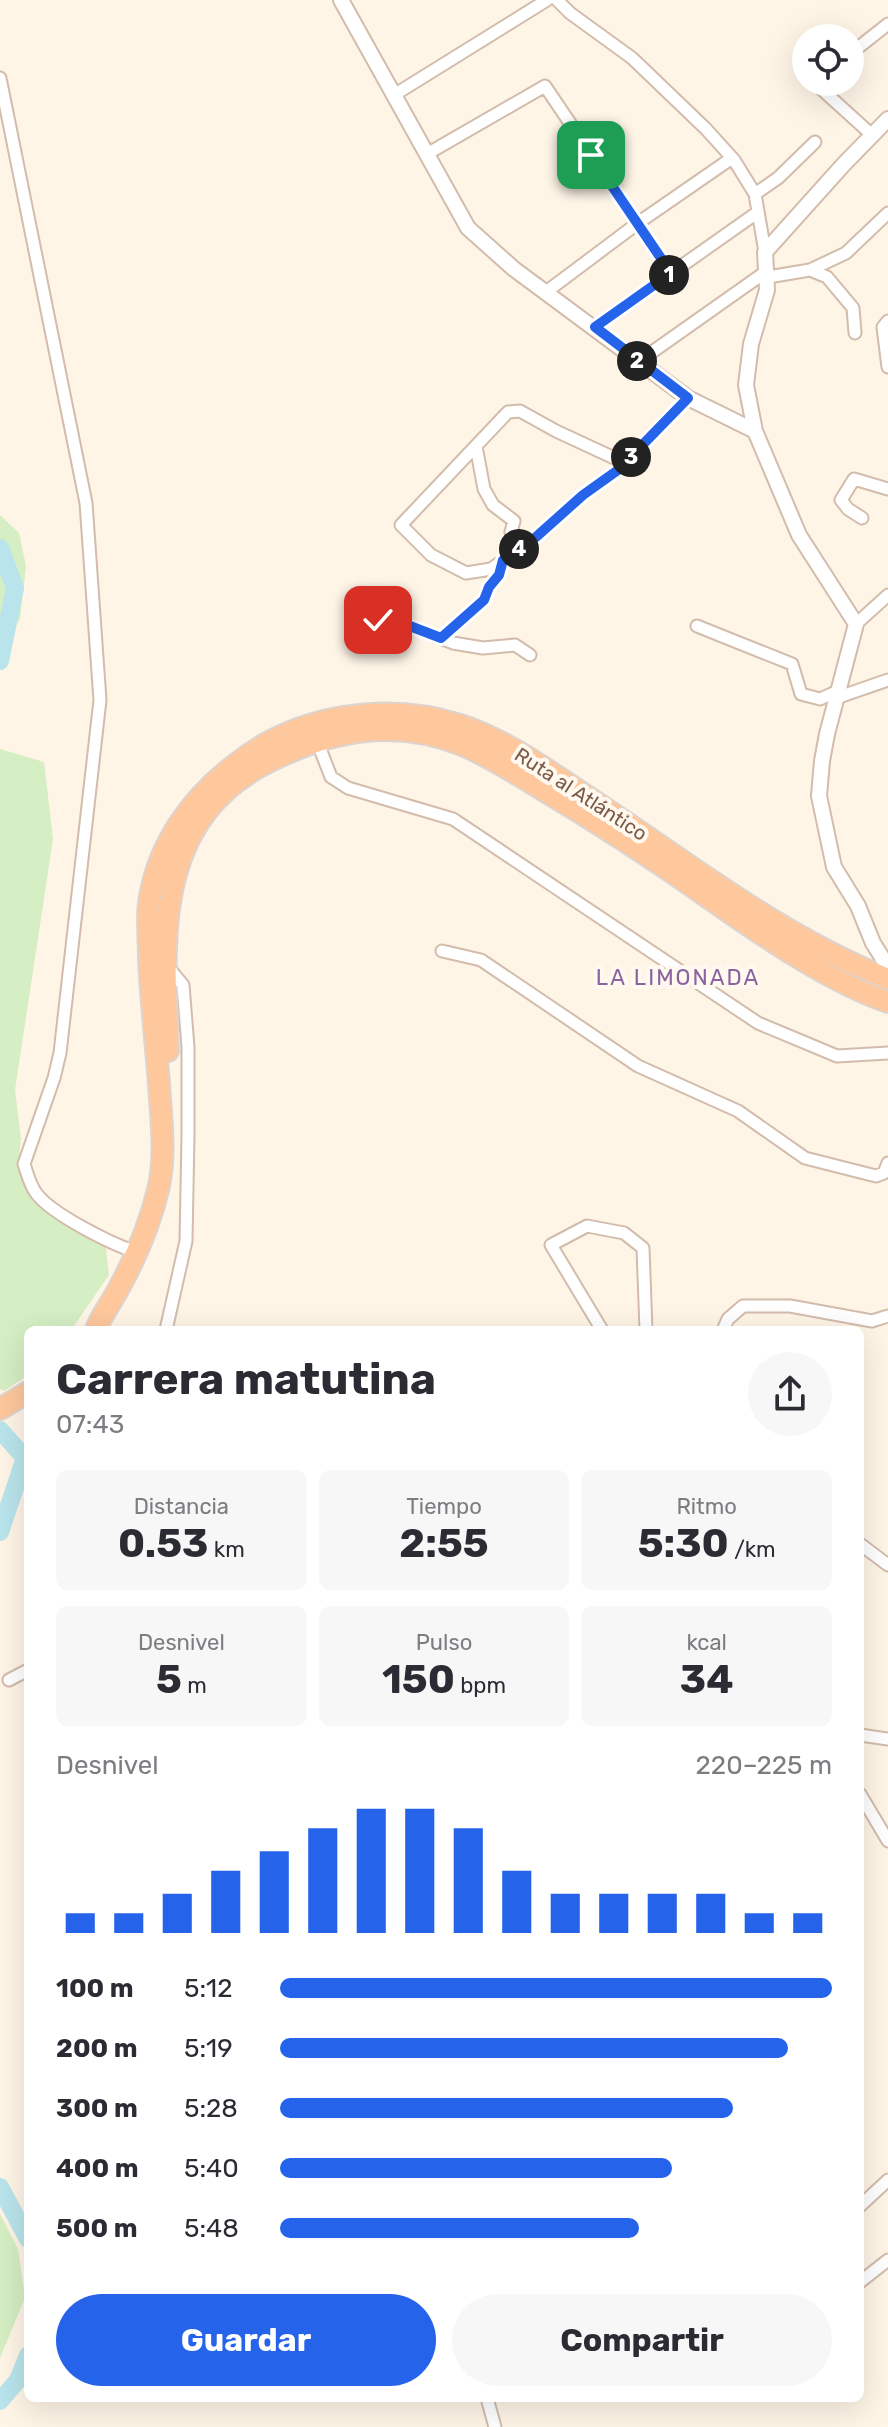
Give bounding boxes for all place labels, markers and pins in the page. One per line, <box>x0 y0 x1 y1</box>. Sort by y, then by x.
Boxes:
pin <box>557 121 625 189</box>
pin: 1 <box>649 255 689 295</box>
pin: 2 <box>617 341 657 381</box>
pin: 3 <box>611 437 651 477</box>
pin: 4 <box>499 529 539 569</box>
pin <box>344 586 412 654</box>

